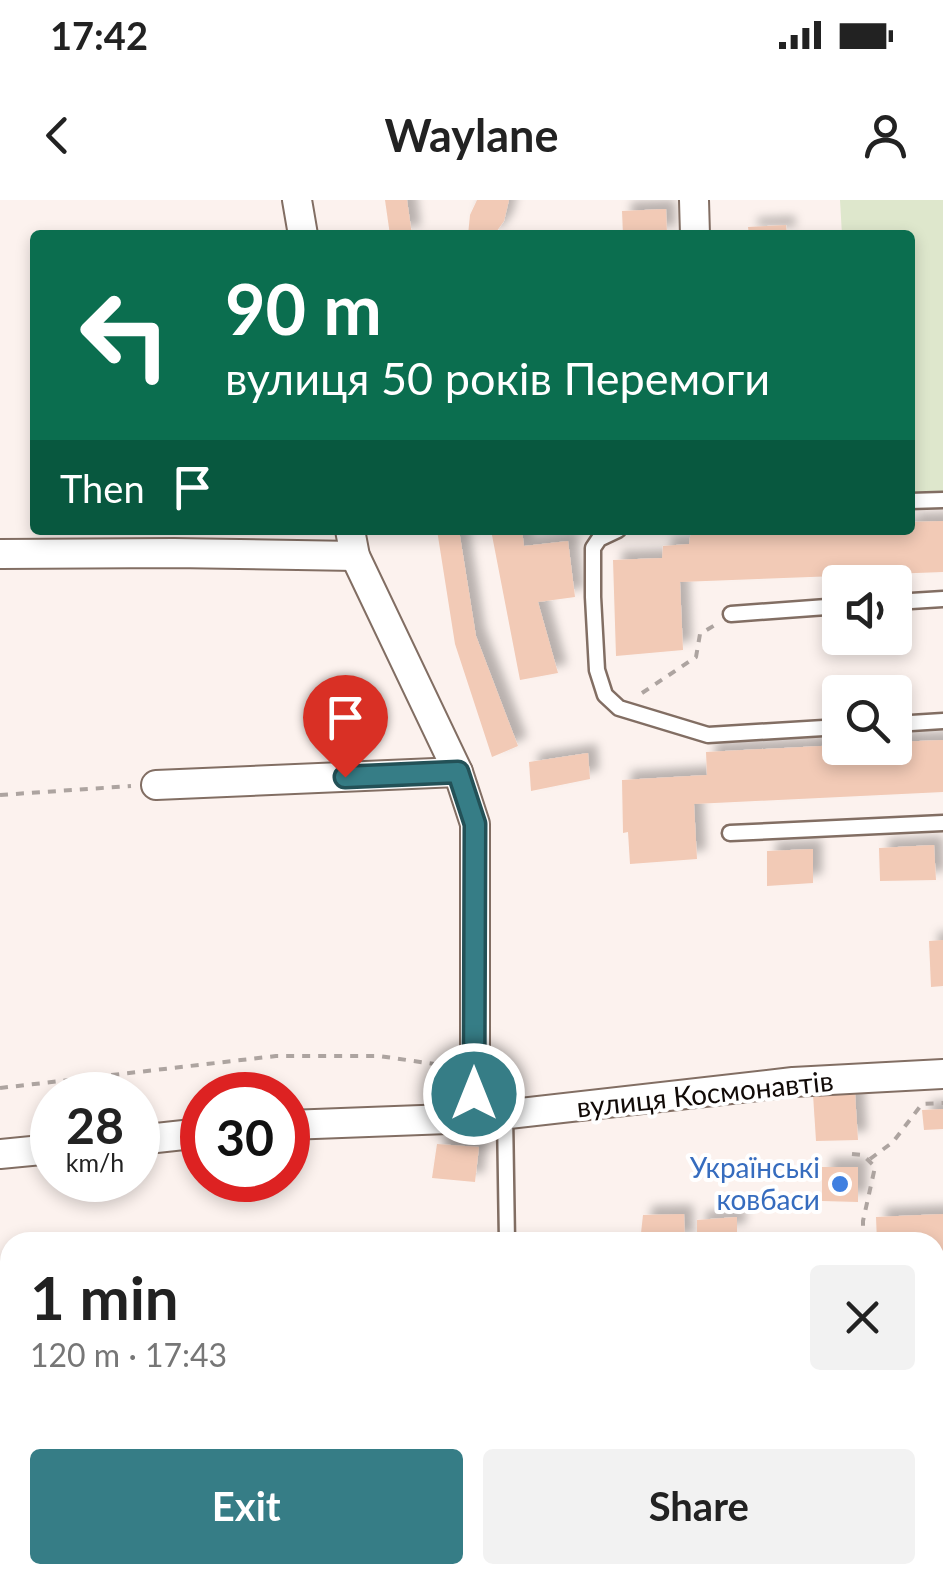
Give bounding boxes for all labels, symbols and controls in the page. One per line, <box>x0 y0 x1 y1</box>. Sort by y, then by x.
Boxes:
text: 17:42 <box>50 12 148 58</box>
icon: back <box>30 108 85 163</box>
text: Waylane <box>385 108 558 162</box>
icon: person <box>858 108 913 163</box>
text: 90 m <box>225 266 382 350</box>
icon: left <box>60 270 190 400</box>
text: вулиця 50 років Перемоги <box>225 351 770 405</box>
icon: arrive <box>165 460 220 515</box>
text: Then <box>60 465 145 511</box>
map controls <box>822 565 912 765</box>
button: sound <box>822 565 912 655</box>
pin <box>303 675 388 778</box>
button: search <box>822 675 912 765</box>
icon: arrive <box>318 690 373 745</box>
position arrow <box>422 1042 526 1146</box>
street label: вулиця Космонавтів <box>575 1063 835 1123</box>
speed limit sign: 30 <box>180 1072 310 1202</box>
text: 28 <box>66 1095 124 1155</box>
text: km/h <box>66 1147 124 1177</box>
place label: Українські ковбаси <box>690 1150 820 1216</box>
marker: Українські ковбаси <box>829 1173 851 1195</box>
text: 1 min <box>30 1261 179 1333</box>
button: close <box>810 1265 915 1370</box>
text: 120 m · 17:43 <box>30 1335 227 1374</box>
button: Exit <box>30 1449 463 1564</box>
button: Share <box>483 1449 915 1564</box>

